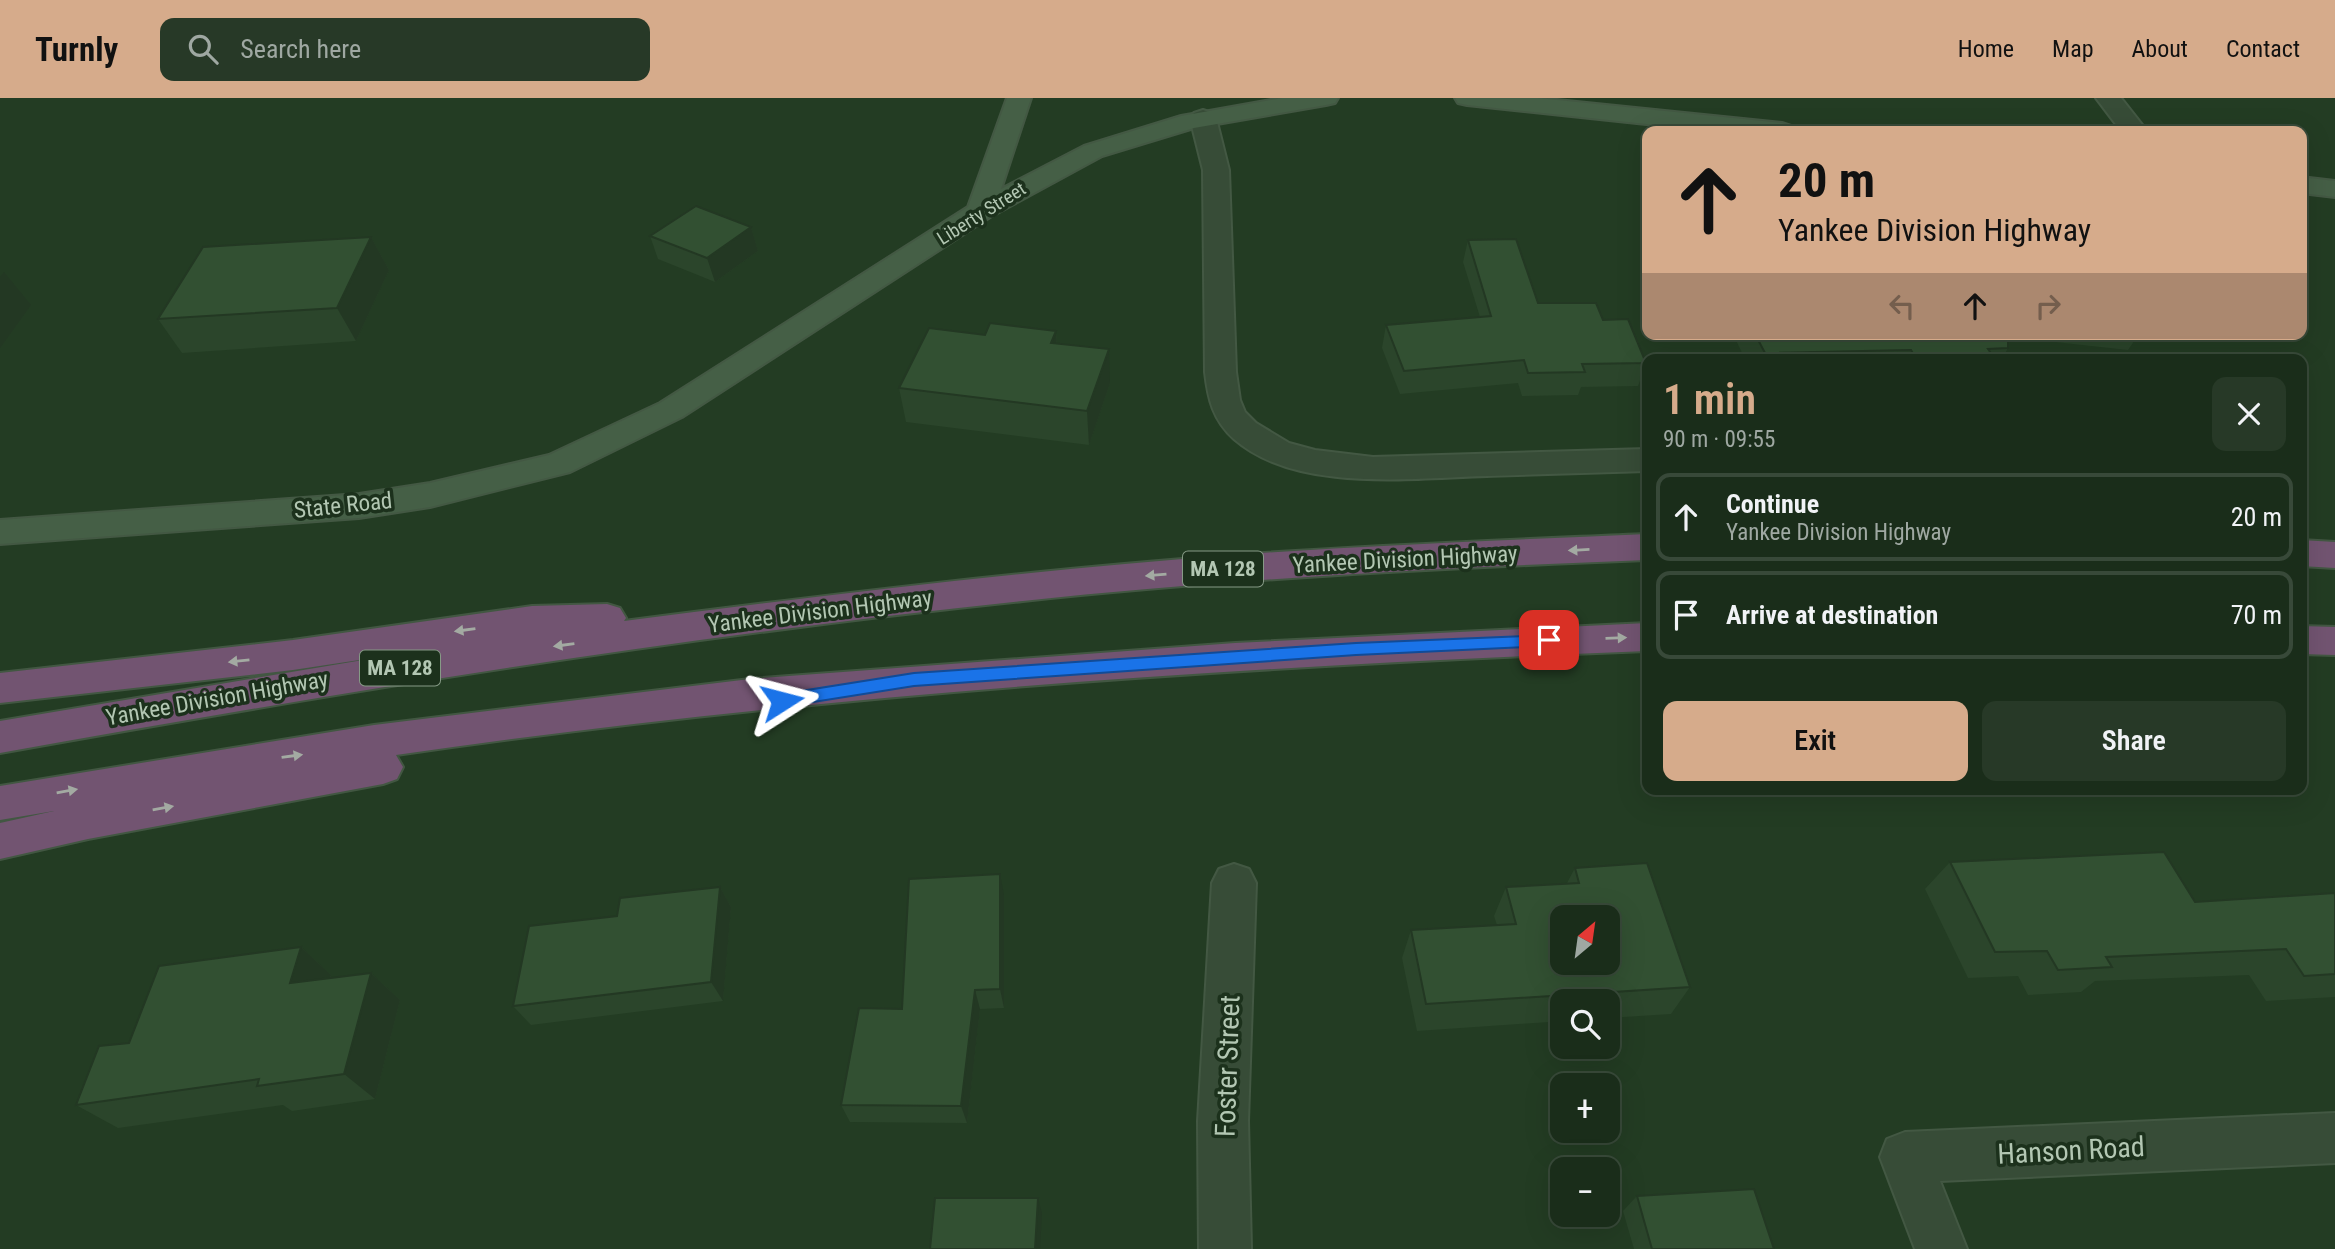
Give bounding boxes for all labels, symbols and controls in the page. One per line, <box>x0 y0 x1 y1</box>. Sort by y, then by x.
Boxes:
search box <box>160 18 650 81</box>
text: Turnly <box>35 30 118 69</box>
icon: search <box>184 30 222 68</box>
text: Search here <box>240 34 361 64</box>
text: Home <box>1958 35 2014 63</box>
text: Map <box>2052 35 2094 63</box>
text: About <box>2132 35 2188 63</box>
text: Contact <box>2226 35 2300 63</box>
text: 20 m <box>1778 152 1875 209</box>
icon: ahead <box>1663 154 1754 245</box>
street label: Liberty Street <box>933 177 1030 250</box>
text: Yankee Division Highway <box>1778 211 2091 249</box>
icon: left <box>1883 287 1921 325</box>
icon: ahead <box>1956 287 1994 325</box>
icon: right <box>2029 287 2067 325</box>
text: 1 min <box>1663 375 1756 424</box>
button: close <box>2212 377 2286 451</box>
text: 90 m · 09:55 <box>1663 426 1775 453</box>
street label: State Road <box>293 487 394 524</box>
text: Continue <box>1726 489 1819 519</box>
icon: ahead <box>1667 498 1705 536</box>
text: 20 m <box>2231 502 2282 532</box>
text: Yankee Division Highway <box>1726 519 1951 546</box>
street label: Yankee Division Highway <box>1292 540 1519 579</box>
one-way arrow <box>1567 544 1589 555</box>
road number: MA 128 <box>1183 552 1263 587</box>
one-way arrow <box>1145 570 1167 581</box>
street label: Yankee Division Highway <box>707 584 934 639</box>
icon: arrive <box>1667 596 1705 634</box>
text: Arrive at destination <box>1726 600 1938 630</box>
text: 70 m <box>2231 600 2282 630</box>
pin <box>1519 610 1579 670</box>
icon: arrive <box>1530 621 1568 659</box>
one-way arrow <box>453 625 475 636</box>
one-way arrow <box>1605 632 1627 644</box>
one-way arrow <box>553 640 575 651</box>
road number: MA 128 <box>360 650 440 686</box>
one-way arrow <box>228 656 250 667</box>
position arrow <box>745 664 819 738</box>
street label: Yankee Division Highway <box>104 666 331 731</box>
button: Exit <box>1663 701 1968 781</box>
button: Share <box>1982 701 2286 781</box>
one-way arrow <box>281 750 303 761</box>
one-way arrow <box>56 785 78 796</box>
one-way arrow <box>152 802 174 813</box>
north arrow <box>1550 905 1620 975</box>
map controls <box>1550 905 1620 1227</box>
button: search <box>1550 989 1620 1059</box>
street label: Foster Street <box>1209 994 1246 1138</box>
button: + <box>1550 1073 1620 1143</box>
street label: Hanson Road <box>1997 1130 2145 1171</box>
button: − <box>1550 1157 1620 1227</box>

